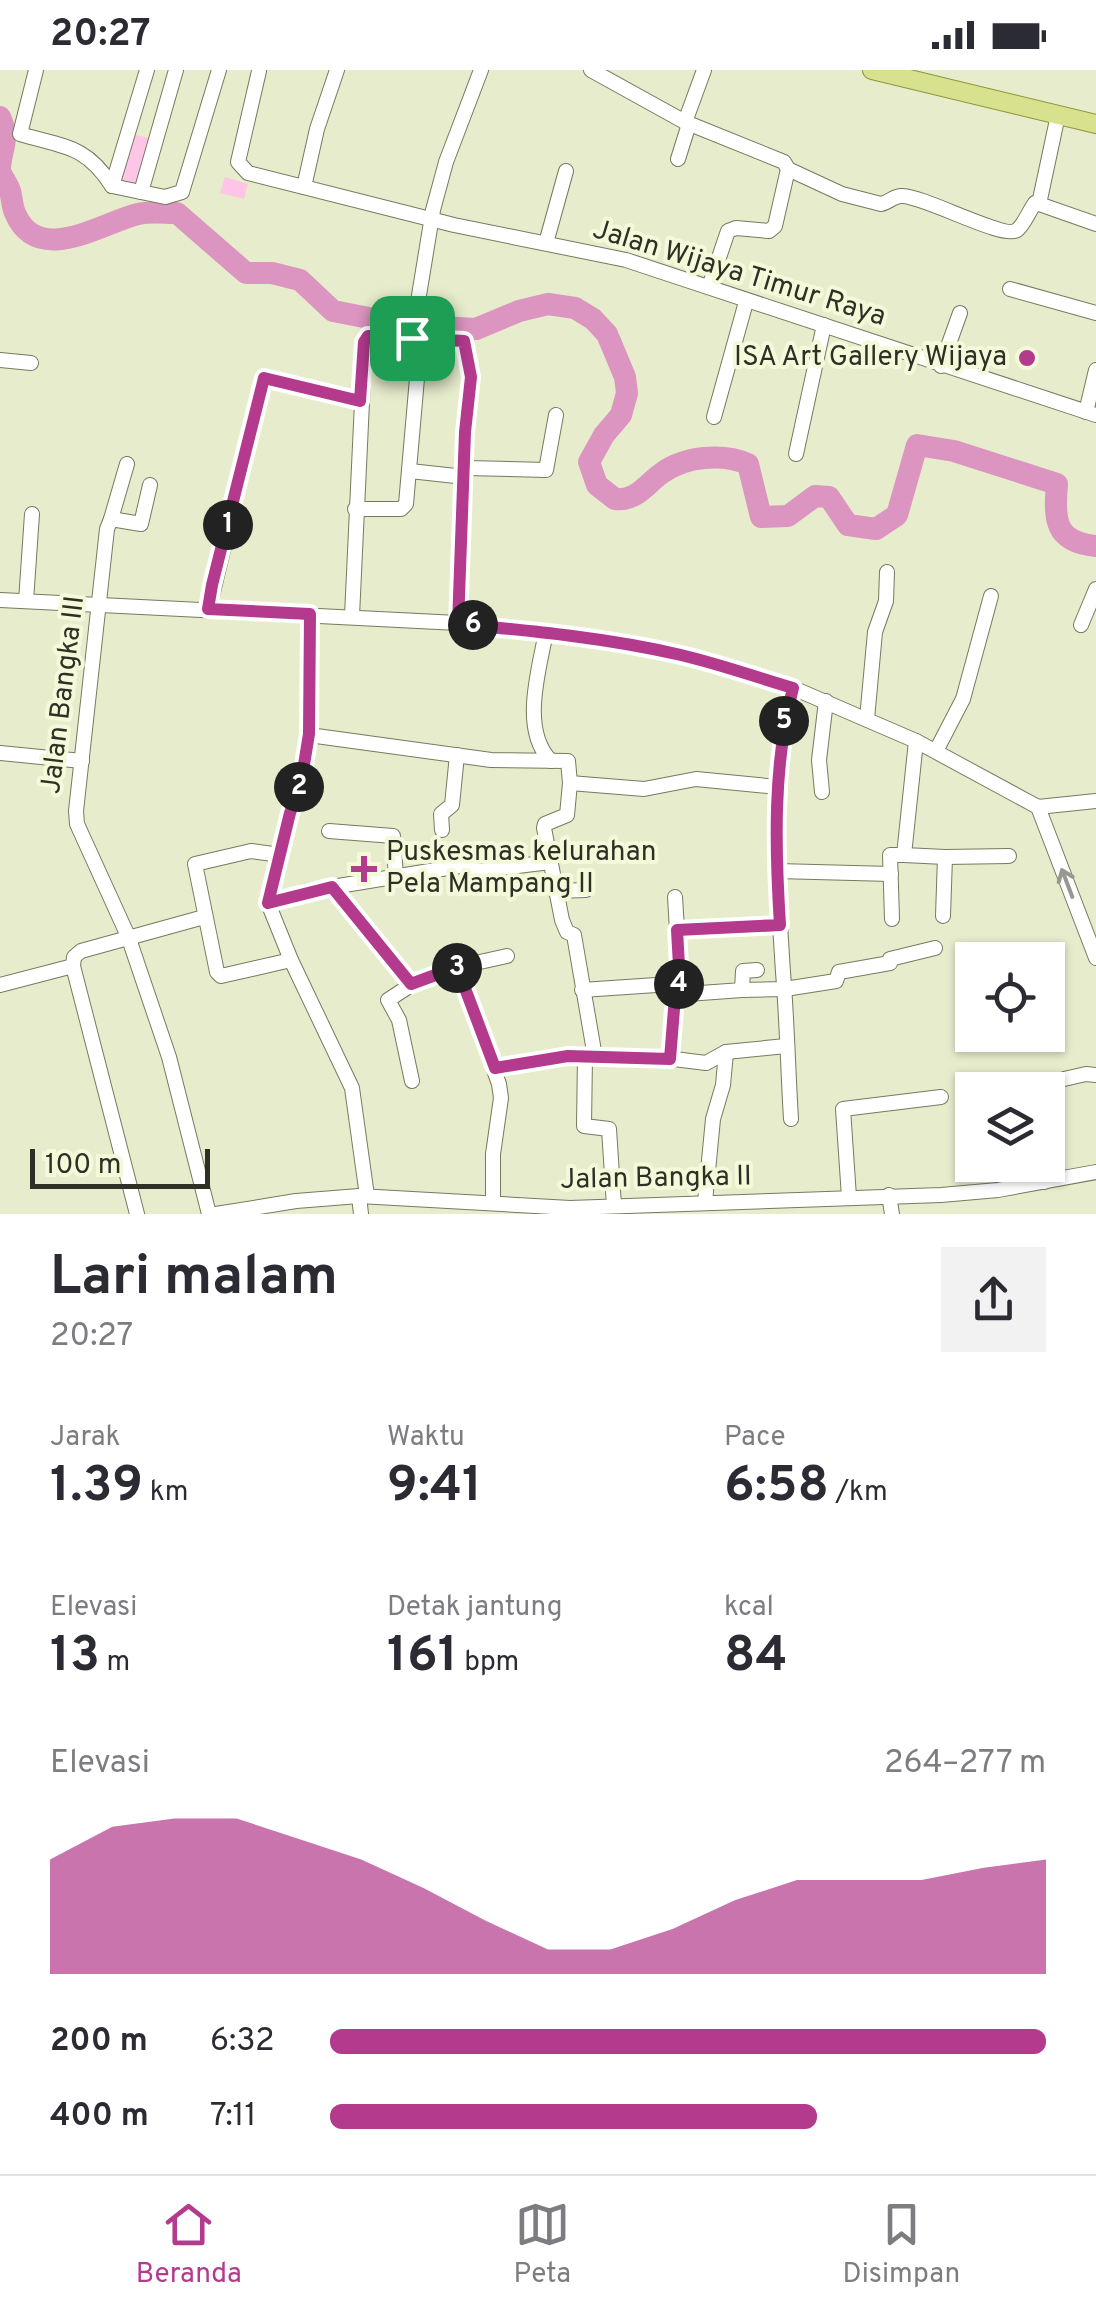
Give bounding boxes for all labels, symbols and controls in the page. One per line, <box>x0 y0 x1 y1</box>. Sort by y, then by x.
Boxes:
text: 20:27 <box>50 11 151 60</box>
street label: Jalan Wijaya Timur Raya <box>588 212 890 336</box>
pin <box>370 296 455 381</box>
icon: arrive <box>385 311 440 366</box>
place label: ISA Art Gallery Wijaya <box>734 340 1007 376</box>
marker: ISA Art Gallery Wijaya <box>1016 347 1038 369</box>
pin: 1 <box>203 500 253 550</box>
text: 1 <box>222 507 234 543</box>
street label: Jalan Bangka III <box>34 594 94 796</box>
pin: 6 <box>448 600 498 650</box>
text: 6 <box>464 607 482 643</box>
pin: 5 <box>759 696 809 746</box>
text: 5 <box>775 703 793 739</box>
pin: 2 <box>274 762 324 812</box>
text: 2 <box>290 769 308 805</box>
place label: Puskesmas kelurahan Pela Mampang II <box>386 835 657 903</box>
marker: Puskesmas kelurahan Pela Mampang II <box>351 856 377 882</box>
one-way arrow <box>1057 868 1075 899</box>
map controls <box>955 942 1065 1182</box>
button: locate <box>955 942 1065 1052</box>
pin: 3 <box>432 943 482 993</box>
text: 3 <box>449 950 465 986</box>
pin: 4 <box>654 959 704 1009</box>
text: 4 <box>670 966 688 1002</box>
button: layers <box>955 1072 1065 1182</box>
scale bar <box>30 1144 210 1188</box>
text: 100 m <box>45 1148 121 1184</box>
street label: Jalan Bangka II <box>560 1159 752 1199</box>
text: Lari malam <box>50 1244 338 1314</box>
button: share <box>941 1247 1046 1352</box>
text: 20:27 <box>50 1317 133 1357</box>
text: Jarak <box>50 1420 120 1456</box>
text: Waktu <box>387 1420 465 1456</box>
text: Pace <box>724 1420 786 1456</box>
text: 1.39 <box>50 1456 143 1519</box>
text: 9:41 <box>387 1456 482 1519</box>
text: 6:58 <box>724 1456 829 1519</box>
text: km <box>143 1475 188 1511</box>
text: /km <box>829 1475 888 1511</box>
text: Elevasi <box>50 1590 137 1626</box>
text: Detak jantung <box>387 1590 562 1626</box>
text: kcal <box>724 1590 774 1626</box>
text: 13 <box>50 1626 100 1689</box>
text: 161 <box>387 1626 458 1689</box>
text: 84 <box>724 1626 788 1689</box>
text: m <box>100 1645 130 1681</box>
text: bpm <box>458 1645 519 1681</box>
text: Elevasi <box>50 1744 150 1784</box>
text: 264–277 m <box>884 1744 1046 1784</box>
text: 200 m <box>50 2022 148 2062</box>
text: 6:32 <box>210 2022 275 2062</box>
text: 400 m <box>50 2097 149 2137</box>
text: 7:11 <box>210 2097 257 2137</box>
tab: Beranda <box>136 2197 242 2293</box>
tab: Peta <box>513 2197 571 2293</box>
tab: Disimpan <box>843 2197 960 2293</box>

